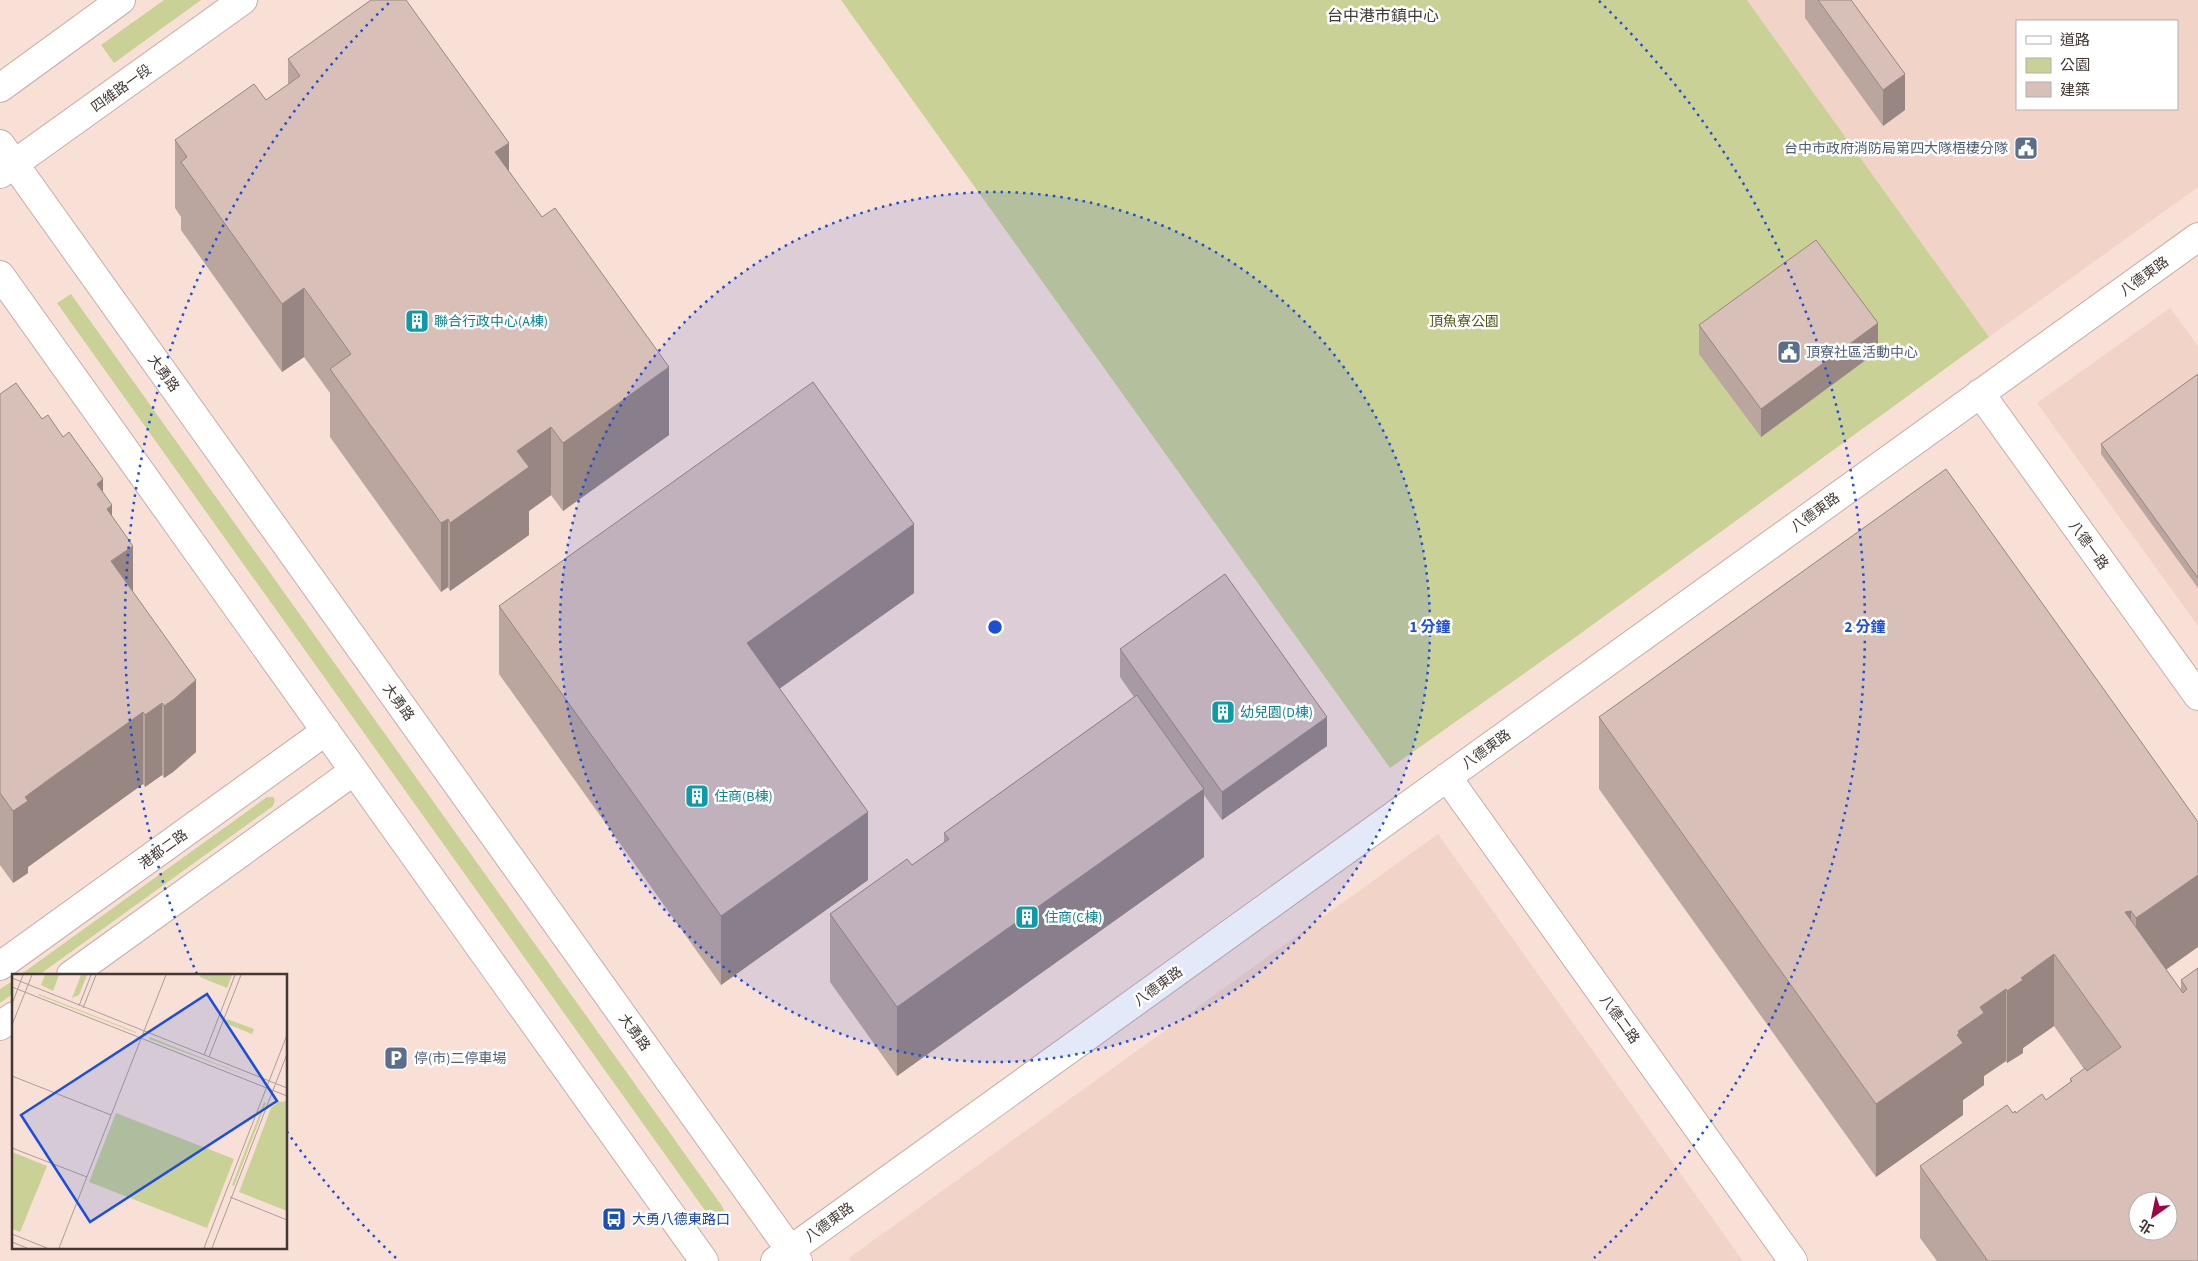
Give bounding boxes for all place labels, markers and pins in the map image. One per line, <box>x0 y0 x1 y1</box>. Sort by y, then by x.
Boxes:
public building icon: 台中市政府消防局第四大隊梧棲分隊 <box>2013 135 2039 161</box>
place label: 台中市政府消防局第四大隊梧棲分隊 <box>1784 139 2008 159</box>
building icon: 聯合行政中心(A棟) <box>404 308 430 334</box>
place label: 聯合行政中心(A棟) <box>434 312 548 332</box>
public building icon: 頂寮社區活動中心 <box>1776 339 1802 365</box>
place label: 頂寮社區活動中心 <box>1806 343 1918 363</box>
centre of rings <box>986 618 1004 636</box>
building icon: 幼兒園(D棟) <box>1210 699 1236 725</box>
place label: 幼兒園(D棟) <box>1240 703 1313 723</box>
building icon: 住商(B棟) <box>684 783 710 809</box>
place label: 住商(B棟) <box>714 787 773 807</box>
building icon: 住商(C棟) <box>1014 904 1040 930</box>
place label: 住商(C棟) <box>1044 908 1102 928</box>
parking icon: 停(市)二停車場 <box>383 1045 409 1071</box>
place label: 停(市)二停車場 <box>414 1049 506 1069</box>
bus stop icon: 大勇八德東路口 <box>601 1206 627 1232</box>
place label: 大勇八德東路口 <box>632 1210 730 1230</box>

